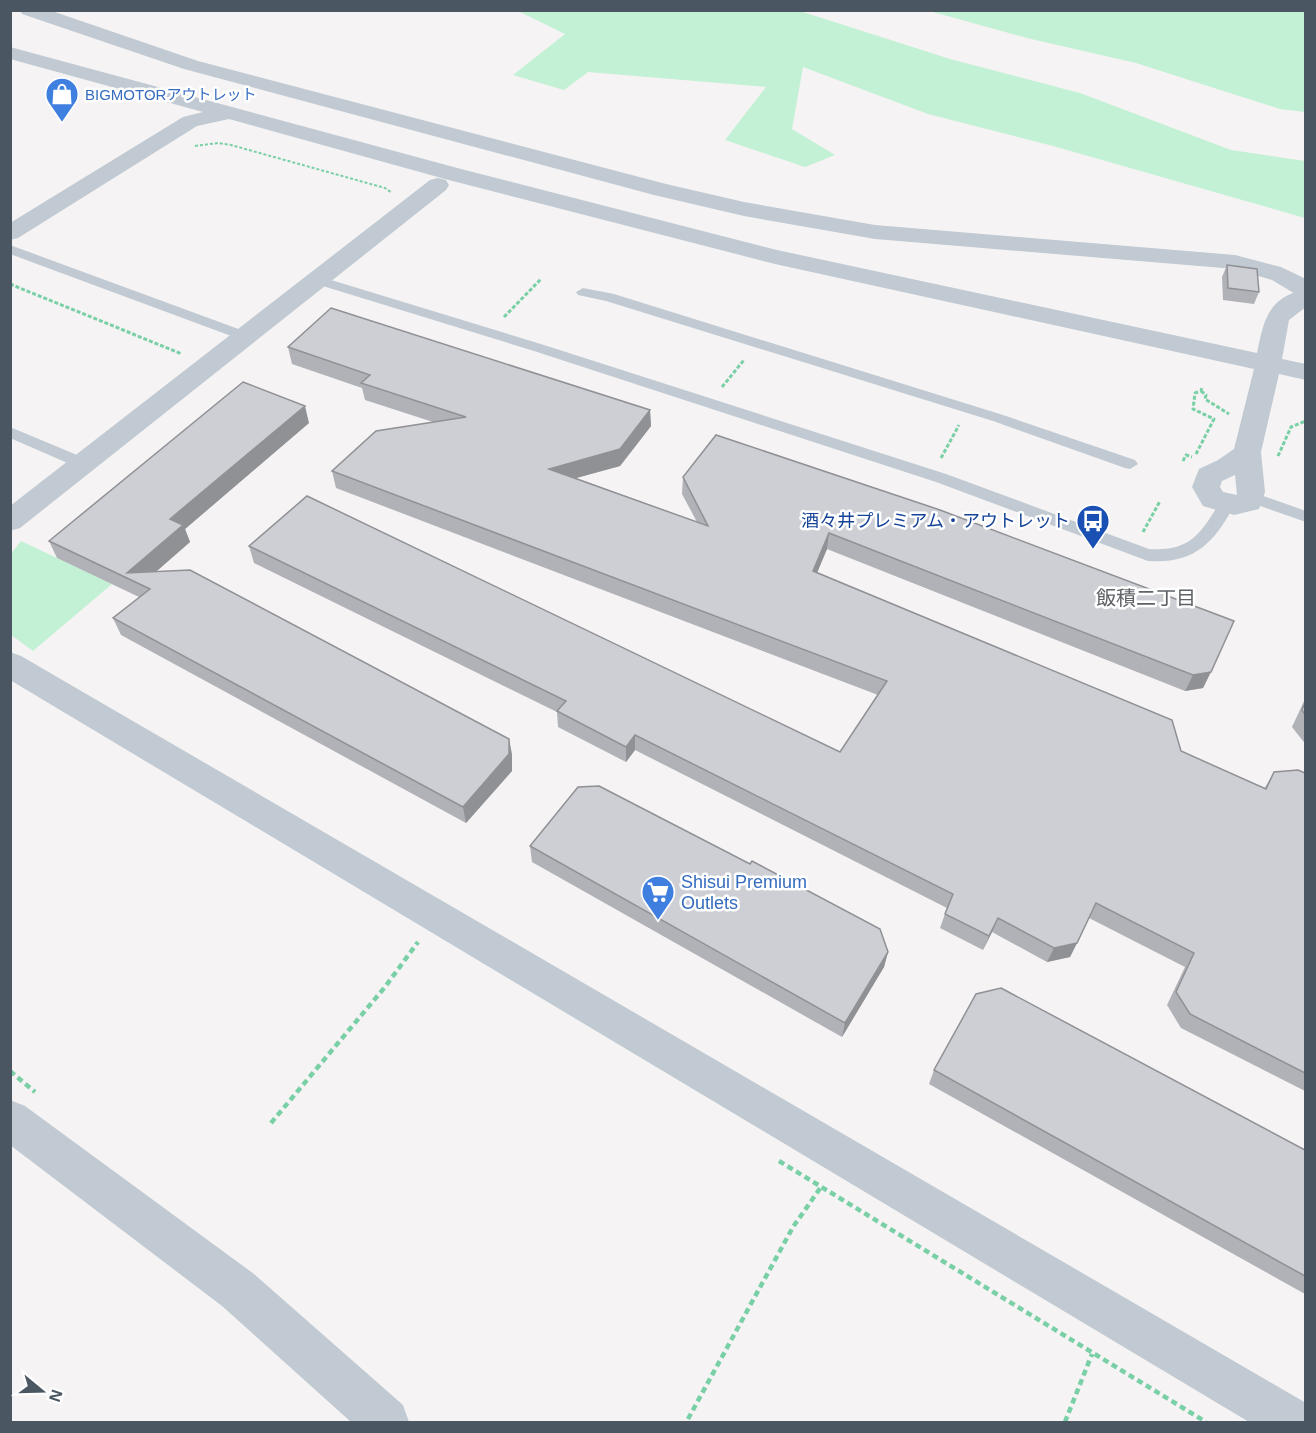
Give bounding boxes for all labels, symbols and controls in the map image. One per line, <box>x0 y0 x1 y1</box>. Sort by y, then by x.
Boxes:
shop icon: BIGMOTORアウトレット <box>44 76 80 123</box>
place label: BIGMOTORアウトレット <box>85 86 256 103</box>
bus stop icon: 酒々井プレミアム・アウトレット <box>1075 503 1111 550</box>
place label: 酒々井プレミアム・アウトレット <box>801 511 1070 531</box>
district label: 飯積二丁目 <box>1096 587 1196 609</box>
place label: Shisui Premium Outlets <box>681 872 807 913</box>
supermarket icon: Shisui Premium Outlets <box>640 874 676 921</box>
north arrow <box>12 1361 72 1421</box>
text: N <box>46 1387 66 1404</box>

